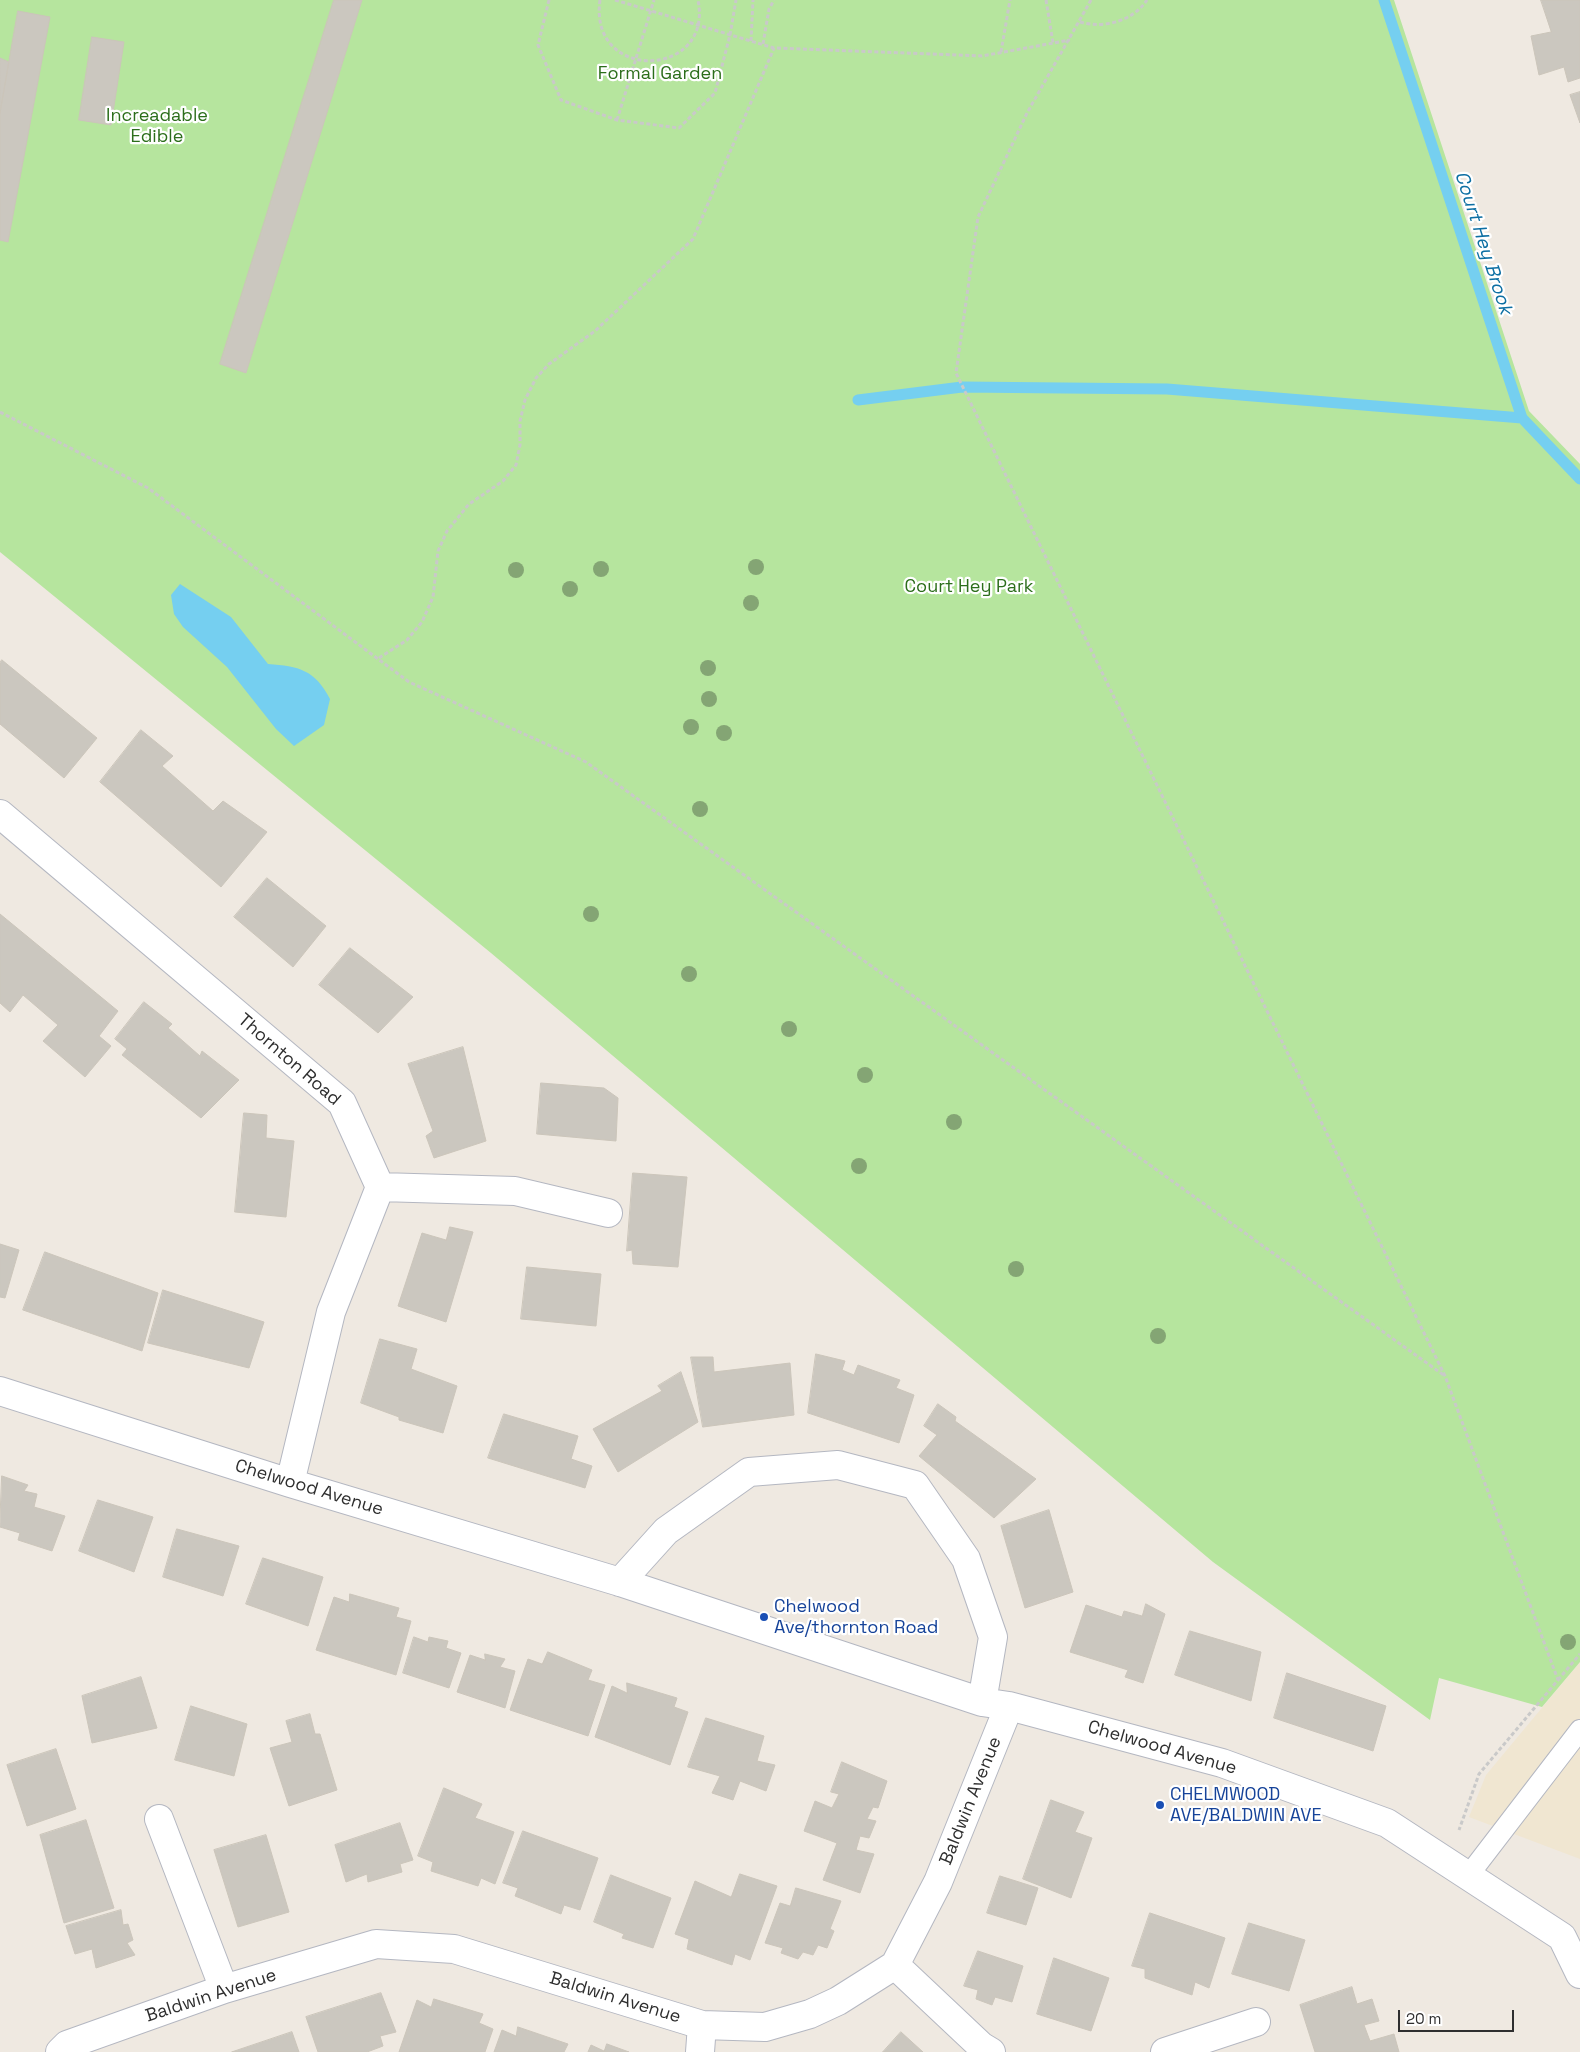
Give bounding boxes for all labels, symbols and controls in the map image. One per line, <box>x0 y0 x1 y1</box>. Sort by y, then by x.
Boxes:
park label: Formal Garden <box>598 63 722 85</box>
park label: Increadable Edible <box>106 105 208 148</box>
water label: Court Hey Brook <box>1449 168 1517 318</box>
park label: Court Hey Park <box>905 576 1033 598</box>
street label: Thornton Road <box>233 1009 345 1111</box>
street label: Chelwood Avenue <box>232 1455 386 1521</box>
place label: Chelwood Ave/thornton Road <box>774 1596 938 1638</box>
marker: Chelwood Ave/thornton Road <box>758 1611 770 1623</box>
street label: Chelwood Avenue <box>1085 1716 1239 1780</box>
street label: Baldwin Avenue <box>935 1734 1007 1868</box>
place label: CHELMWOOD AVE/BALDWIN AVE <box>1170 1784 1322 1826</box>
marker: CHELMWOOD AVE/BALDWIN AVE <box>1154 1799 1166 1811</box>
street label: Baldwin Avenue <box>143 1965 279 2027</box>
street label: Baldwin Avenue <box>547 1968 683 2028</box>
scale bar <box>1400 2000 1516 2032</box>
text: 20 m <box>1406 2009 1441 2028</box>

